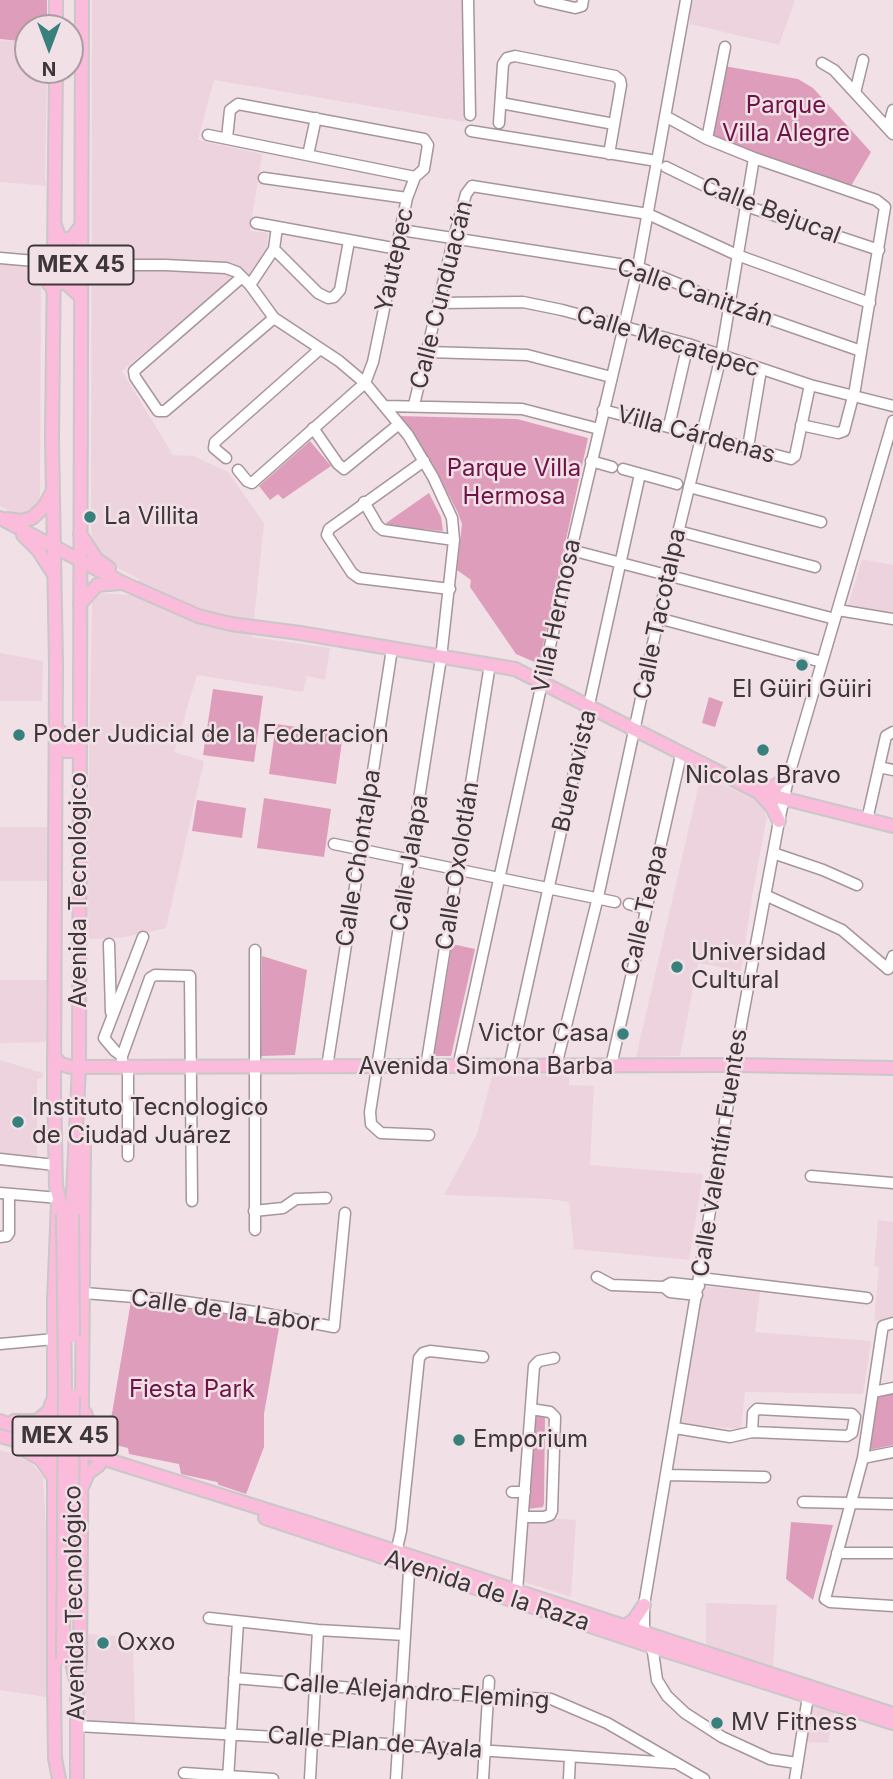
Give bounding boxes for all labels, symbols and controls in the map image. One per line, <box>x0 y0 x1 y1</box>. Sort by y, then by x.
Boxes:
north arrow <box>14 14 84 84</box>
text: N <box>42 57 56 80</box>
park label: Parque Villa Alegre <box>722 92 850 148</box>
street label: Calle Bejucal <box>698 171 844 251</box>
street label: Calle Cunduacán <box>405 198 479 392</box>
street label: Yautepec <box>370 205 420 315</box>
road number: MEX 45 <box>28 246 134 284</box>
street label: Calle Canitzán <box>613 253 777 333</box>
street label: Calle Mecatepec <box>573 300 763 384</box>
street label: Villa Cárdenas <box>614 400 778 470</box>
park label: Parque Villa Hermosa <box>447 455 581 511</box>
place label: La Villita <box>104 503 199 531</box>
marker: La Villita <box>82 509 98 525</box>
street label: Calle Tacotalpa <box>628 526 692 702</box>
street label: Villa Hermosa <box>527 536 587 696</box>
marker: El Güiri Güiri <box>794 657 810 673</box>
place label: El Güiri Güiri <box>732 676 872 704</box>
street label: Buenavista <box>547 707 603 835</box>
place label: Poder Judicial de la Federacion <box>33 721 389 749</box>
marker: Poder Judicial de la Federacion <box>11 727 27 743</box>
marker: Nicolas Bravo <box>755 742 771 758</box>
place label: Nicolas Bravo <box>685 762 841 790</box>
street label: Calle Chontalpa <box>331 767 387 949</box>
street label: Avenida Tecnológico <box>65 772 93 1008</box>
street label: Calle Oxolotlán <box>430 780 486 952</box>
street label: Calle Jalapa <box>385 792 435 934</box>
street label: Calle Teapa <box>616 842 674 978</box>
place label: Universidad Cultural <box>691 939 826 995</box>
marker: Universidad Cultural <box>669 959 685 975</box>
place label: Victor Casa <box>478 1020 609 1048</box>
marker: Victor Casa <box>615 1026 631 1042</box>
street label: Calle Valentín Fuentes <box>686 1027 754 1279</box>
street label: Avenida Simona Barba <box>359 1053 613 1081</box>
place label: Instituto Tecnologico de Ciudad Juárez <box>32 1094 268 1150</box>
marker: Instituto Tecnologico de Ciudad Juárez <box>10 1114 26 1130</box>
street label: Calle de la Labor <box>129 1284 321 1338</box>
park label: Fiesta Park <box>129 1376 255 1404</box>
road number: MEX 45 <box>13 1416 118 1456</box>
place label: Emporium <box>473 1426 588 1454</box>
marker: Emporium <box>451 1432 467 1448</box>
street label: Avenida Tecnológico <box>59 1485 91 1721</box>
street label: Avenida de la Raza <box>381 1544 593 1638</box>
place label: Oxxo <box>117 1629 175 1657</box>
marker: Oxxo <box>95 1635 111 1651</box>
street label: Calle Alejandro Fleming <box>282 1668 550 1716</box>
place label: MV Fitness <box>731 1709 857 1737</box>
marker: MV Fitness <box>709 1715 725 1731</box>
street label: Calle Plan de Ayala <box>267 1721 483 1765</box>

